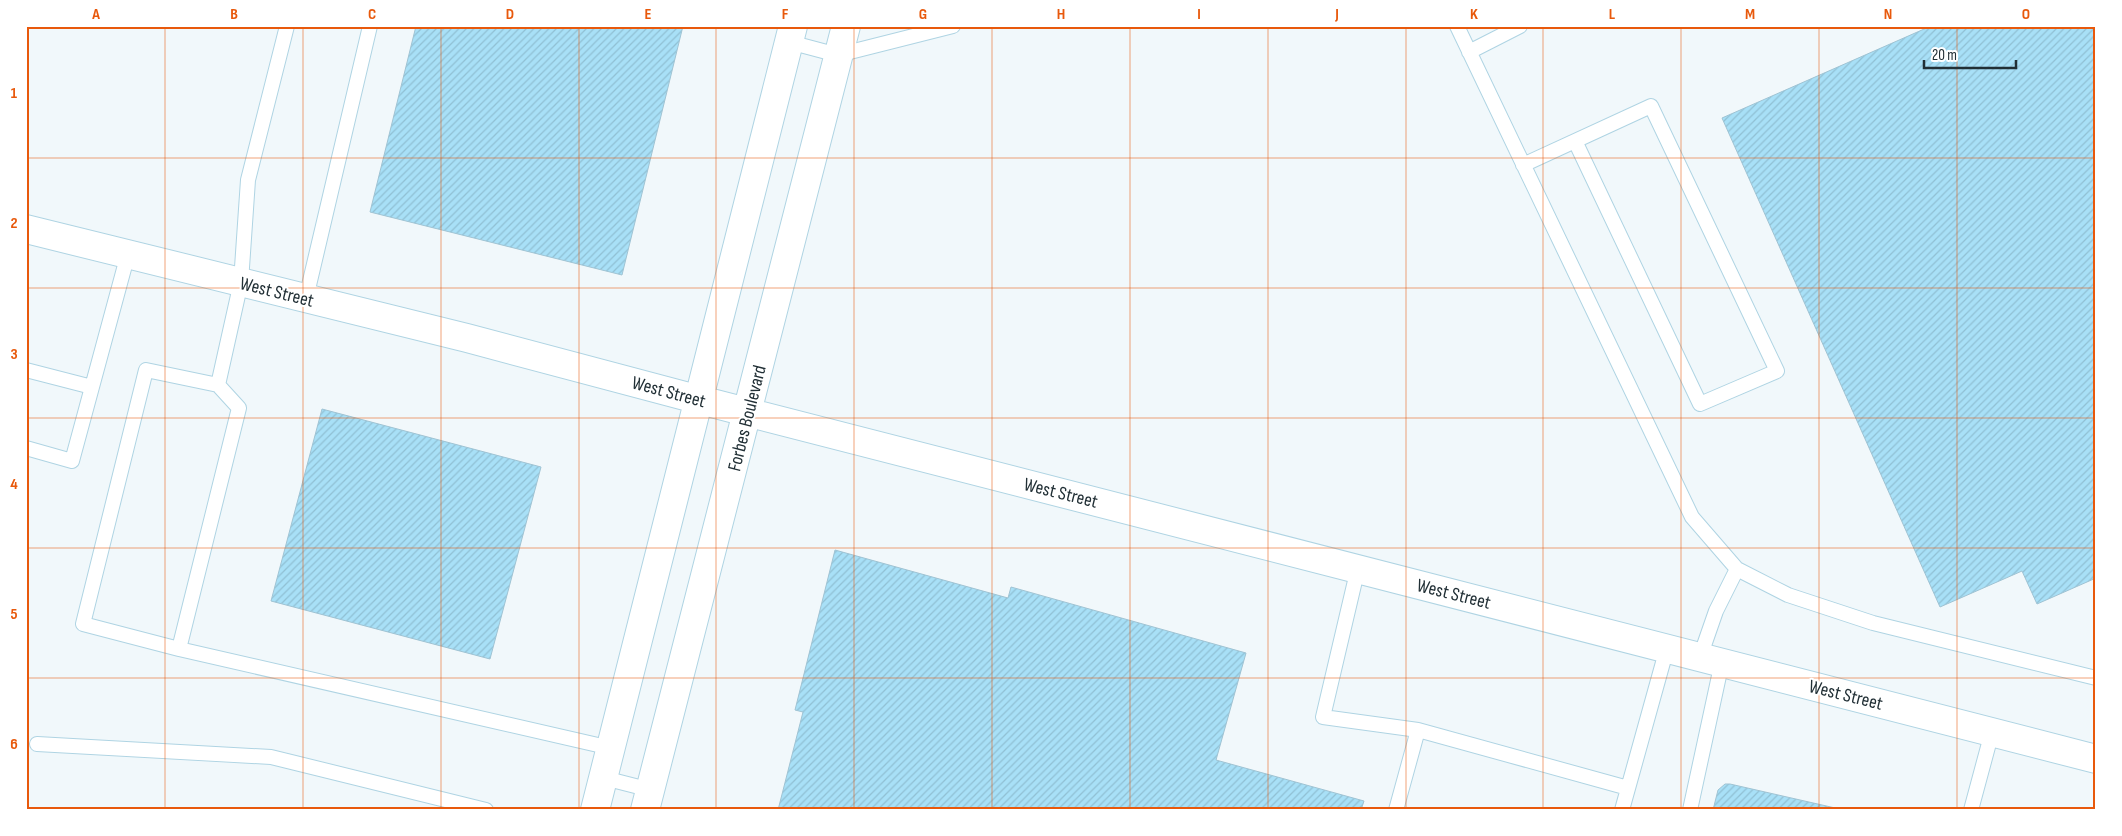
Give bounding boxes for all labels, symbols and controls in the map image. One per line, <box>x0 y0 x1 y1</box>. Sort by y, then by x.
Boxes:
text: A <box>91 5 100 24</box>
text: B <box>230 5 238 24</box>
text: C <box>368 5 376 24</box>
text: D <box>506 5 514 24</box>
text: E <box>645 5 652 24</box>
text: F <box>782 5 789 24</box>
text: G <box>919 5 927 24</box>
text: H <box>1057 5 1065 24</box>
text: I <box>1197 5 1201 24</box>
text: J <box>1334 5 1339 24</box>
text: K <box>1470 5 1478 24</box>
text: L <box>1609 5 1616 24</box>
text: M <box>1745 5 1755 24</box>
text: N <box>1884 5 1892 24</box>
text: O <box>2022 5 2030 24</box>
scale bar <box>1924 38 2017 70</box>
text: 20 m <box>1932 46 1957 65</box>
text: 1 <box>11 84 18 103</box>
text: 2 <box>10 214 18 233</box>
street label: West Street <box>237 272 316 313</box>
text: 3 <box>10 345 18 364</box>
street label: Forbes Boulevard <box>723 363 772 474</box>
street label: West Street <box>629 372 708 413</box>
street label: West Street <box>1021 473 1100 514</box>
text: 4 <box>10 475 18 494</box>
street label: West Street <box>1414 574 1493 615</box>
text: 5 <box>10 605 18 624</box>
street label: West Street <box>1806 675 1885 716</box>
text: 6 <box>10 735 18 754</box>

